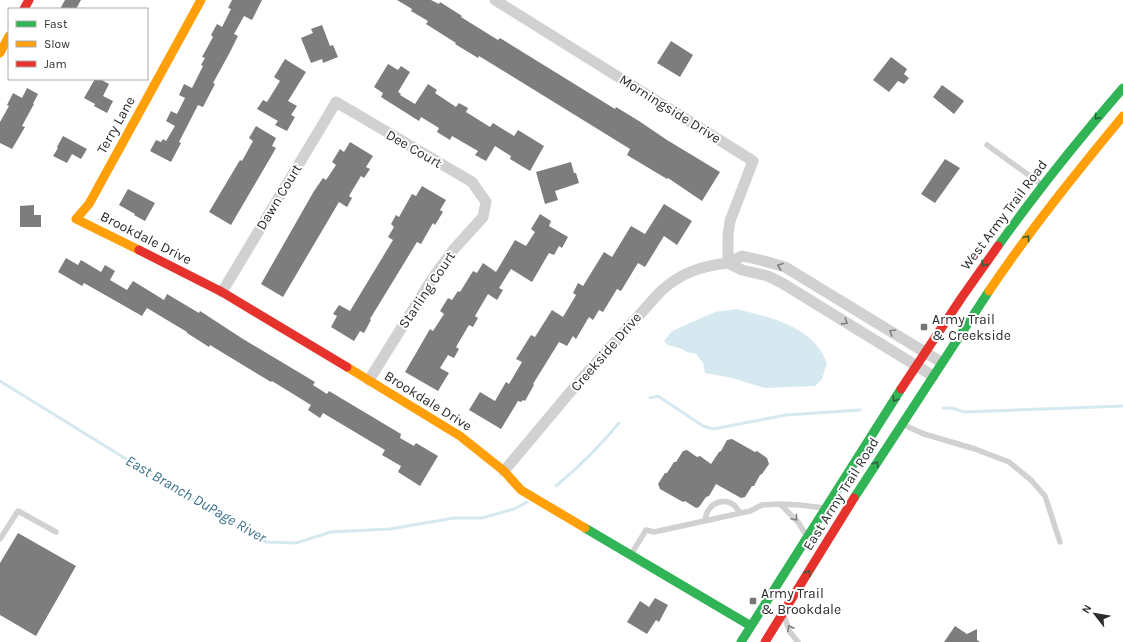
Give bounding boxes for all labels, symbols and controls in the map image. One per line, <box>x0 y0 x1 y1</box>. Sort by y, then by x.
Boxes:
legend <box>8 8 148 80</box>
text: Fast <box>44 17 68 31</box>
text: Slow <box>44 37 70 51</box>
text: Jam <box>44 57 67 71</box>
street label: Morningside Drive <box>616 71 724 147</box>
street label: Terry Lane <box>93 93 139 157</box>
one-way arrow <box>1095 112 1102 120</box>
street label: Dee Court <box>383 126 445 172</box>
street label: West Army Trail Road <box>957 157 1051 273</box>
street label: Dawn Court <box>253 161 305 233</box>
street label: Brookdale Drive <box>98 208 194 268</box>
one-way arrow <box>1022 235 1029 242</box>
street label: Starling Court <box>395 248 459 332</box>
one-way arrow <box>982 260 989 267</box>
one-way arrow <box>776 262 783 270</box>
street label: Creekside Drive <box>567 309 645 395</box>
place label: Army Trail & Creekside <box>932 311 1011 344</box>
one-way arrow <box>841 317 848 325</box>
marker: Army Trail & Creekside <box>919 322 929 332</box>
one-way arrow <box>889 329 896 337</box>
street label: Brookdale Drive <box>381 367 475 435</box>
one-way arrow <box>893 395 900 402</box>
street label: East Army Trail Road <box>799 434 883 554</box>
water label: East Branch DuPage River <box>123 451 270 547</box>
one-way arrow <box>871 462 878 469</box>
one-way arrow <box>790 514 797 521</box>
one-way arrow <box>803 570 811 577</box>
place label: Army Trail & Brookdale <box>761 585 841 618</box>
north arrow <box>1075 594 1115 634</box>
marker: Army Trail & Brookdale <box>748 596 758 606</box>
text: N <box>1079 602 1094 616</box>
one-way arrow <box>787 625 794 633</box>

